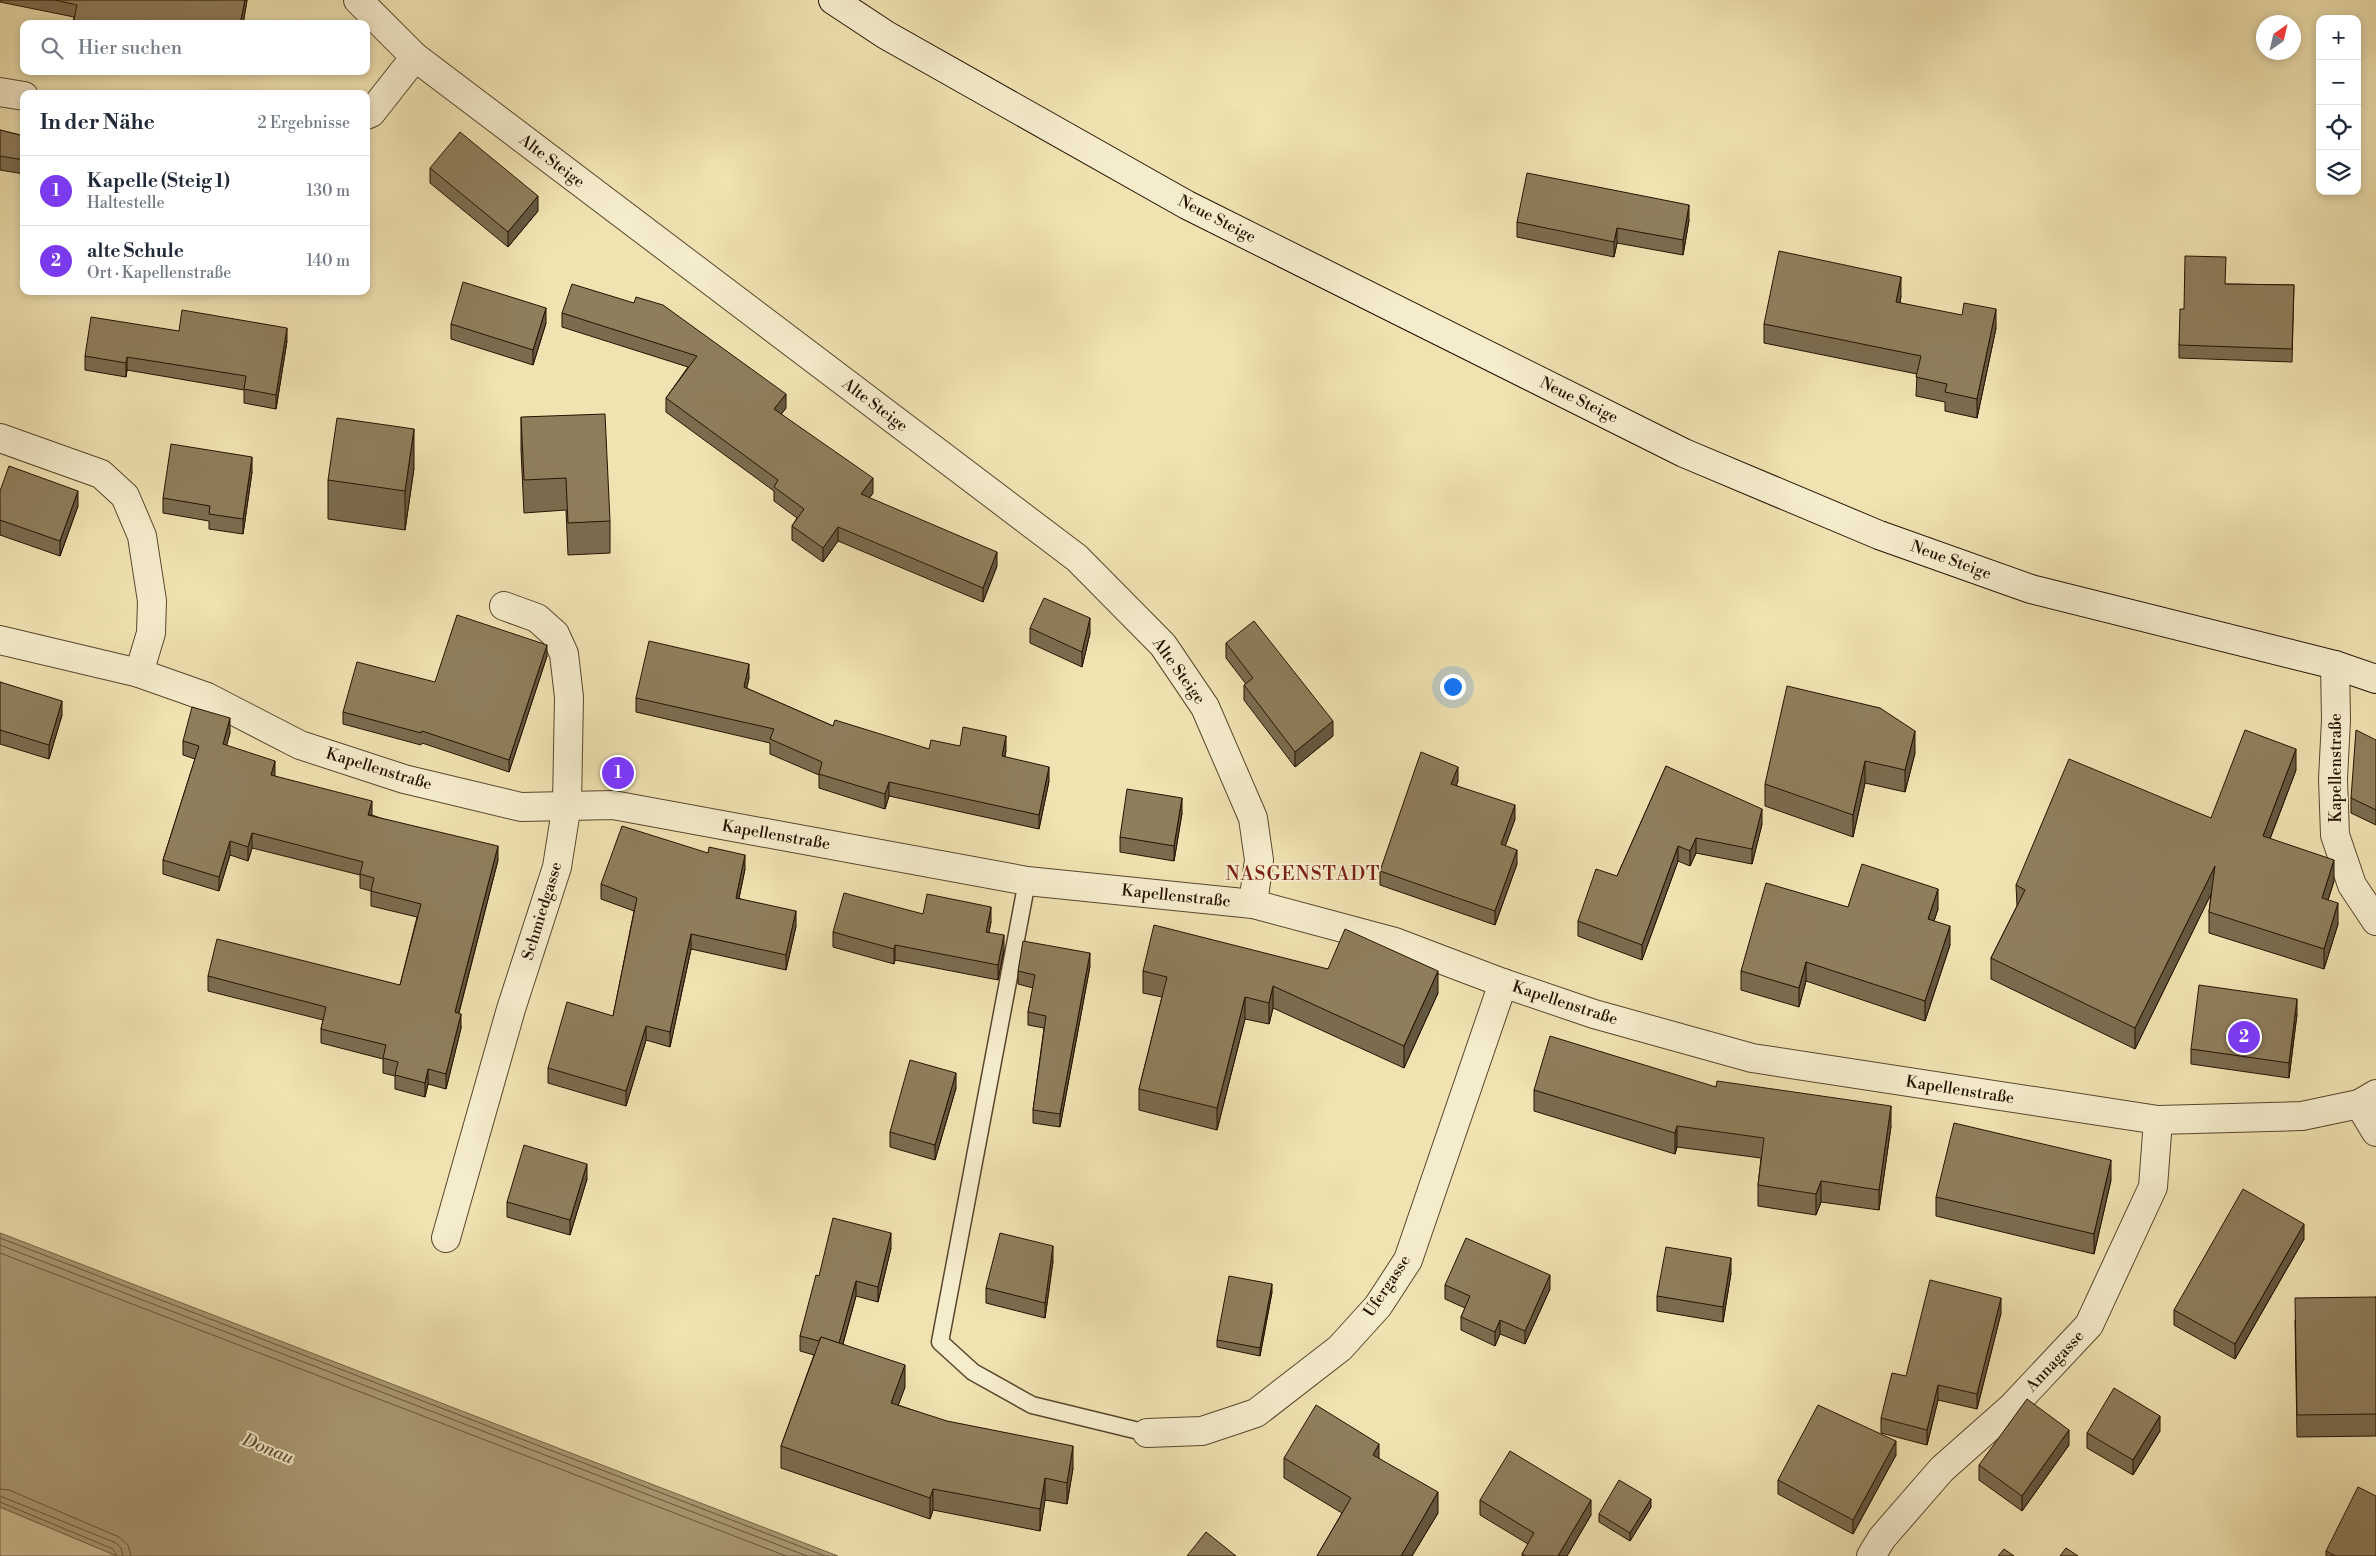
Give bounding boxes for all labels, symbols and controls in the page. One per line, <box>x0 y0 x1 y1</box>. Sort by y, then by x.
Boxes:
north arrow <box>2256 15 2301 60</box>
map controls <box>2316 15 2361 195</box>
button: + <box>2316 15 2361 60</box>
search box <box>20 20 370 75</box>
icon: search <box>38 34 66 62</box>
text: Hier suchen <box>78 36 182 60</box>
button: − <box>2316 60 2361 105</box>
button: locate <box>2316 105 2361 150</box>
text: In der Nähe <box>40 110 155 136</box>
text: 2 Ergebnisse <box>258 113 350 133</box>
street label: Alte Steige <box>514 129 589 192</box>
button: layers <box>2316 150 2361 195</box>
text: Kapelle (Steig 1) <box>87 169 230 193</box>
text: 1 <box>52 181 60 201</box>
text: 130 m <box>306 181 350 201</box>
street label: Neue Steige <box>1175 191 1259 247</box>
text: Haltestelle <box>87 193 165 213</box>
text: alte Schule <box>87 239 184 263</box>
text: 2 <box>51 251 61 271</box>
text: 140 m <box>306 251 350 271</box>
text: Ort · Kapellenstraße <box>87 263 231 283</box>
street label: Neue Steige <box>1537 372 1621 428</box>
street label: Alte Steige <box>837 373 912 436</box>
street label: Neue Steige <box>1908 536 1994 584</box>
street label: Alte Steige <box>1148 633 1210 708</box>
your location <box>1440 674 1466 700</box>
street label: Kapellenstraße <box>2326 713 2346 823</box>
street label: Kapellenstraße <box>324 743 434 795</box>
pin: 1 <box>602 754 634 792</box>
street label: Kapellenstraße <box>720 816 832 854</box>
street label: Schmiedgasse <box>518 859 566 963</box>
district label: NASGENSTADT <box>1225 862 1381 886</box>
street label: Kapellenstraße <box>1120 880 1232 912</box>
street label: Kapellenstraße <box>1510 977 1620 1029</box>
pin: 2 <box>2228 1018 2260 1056</box>
street label: Kapellenstraße <box>1904 1072 2016 1108</box>
street label: Ufergasse <box>1359 1251 1415 1321</box>
street label: Annagasse <box>2021 1326 2088 1397</box>
water label: Donau <box>238 1428 298 1470</box>

